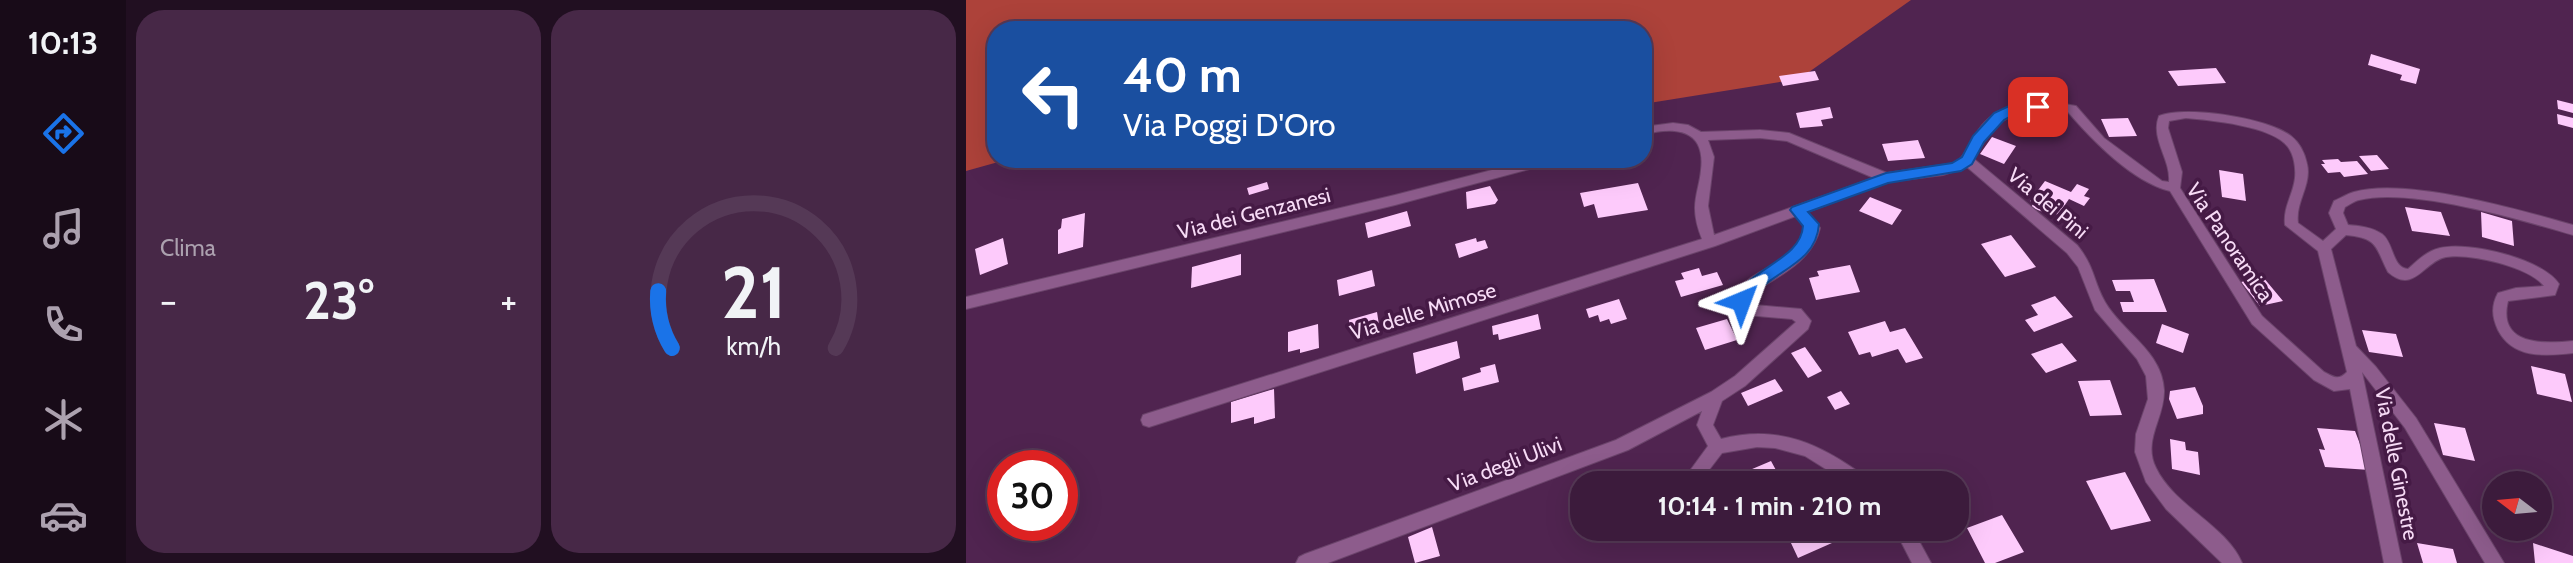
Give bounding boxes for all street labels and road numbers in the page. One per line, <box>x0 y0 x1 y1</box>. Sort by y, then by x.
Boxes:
street label: Via dei Pini <box>2003 162 2093 244</box>
street label: Via Panoramica <box>2181 178 2279 306</box>
street label: Via dei Genzanesi <box>1175 182 1333 244</box>
street label: Via delle Mimose <box>1347 277 1499 345</box>
street label: Via delle Ginestre <box>2370 386 2424 542</box>
street label: Via degli Ulivi <box>1445 431 1565 497</box>

